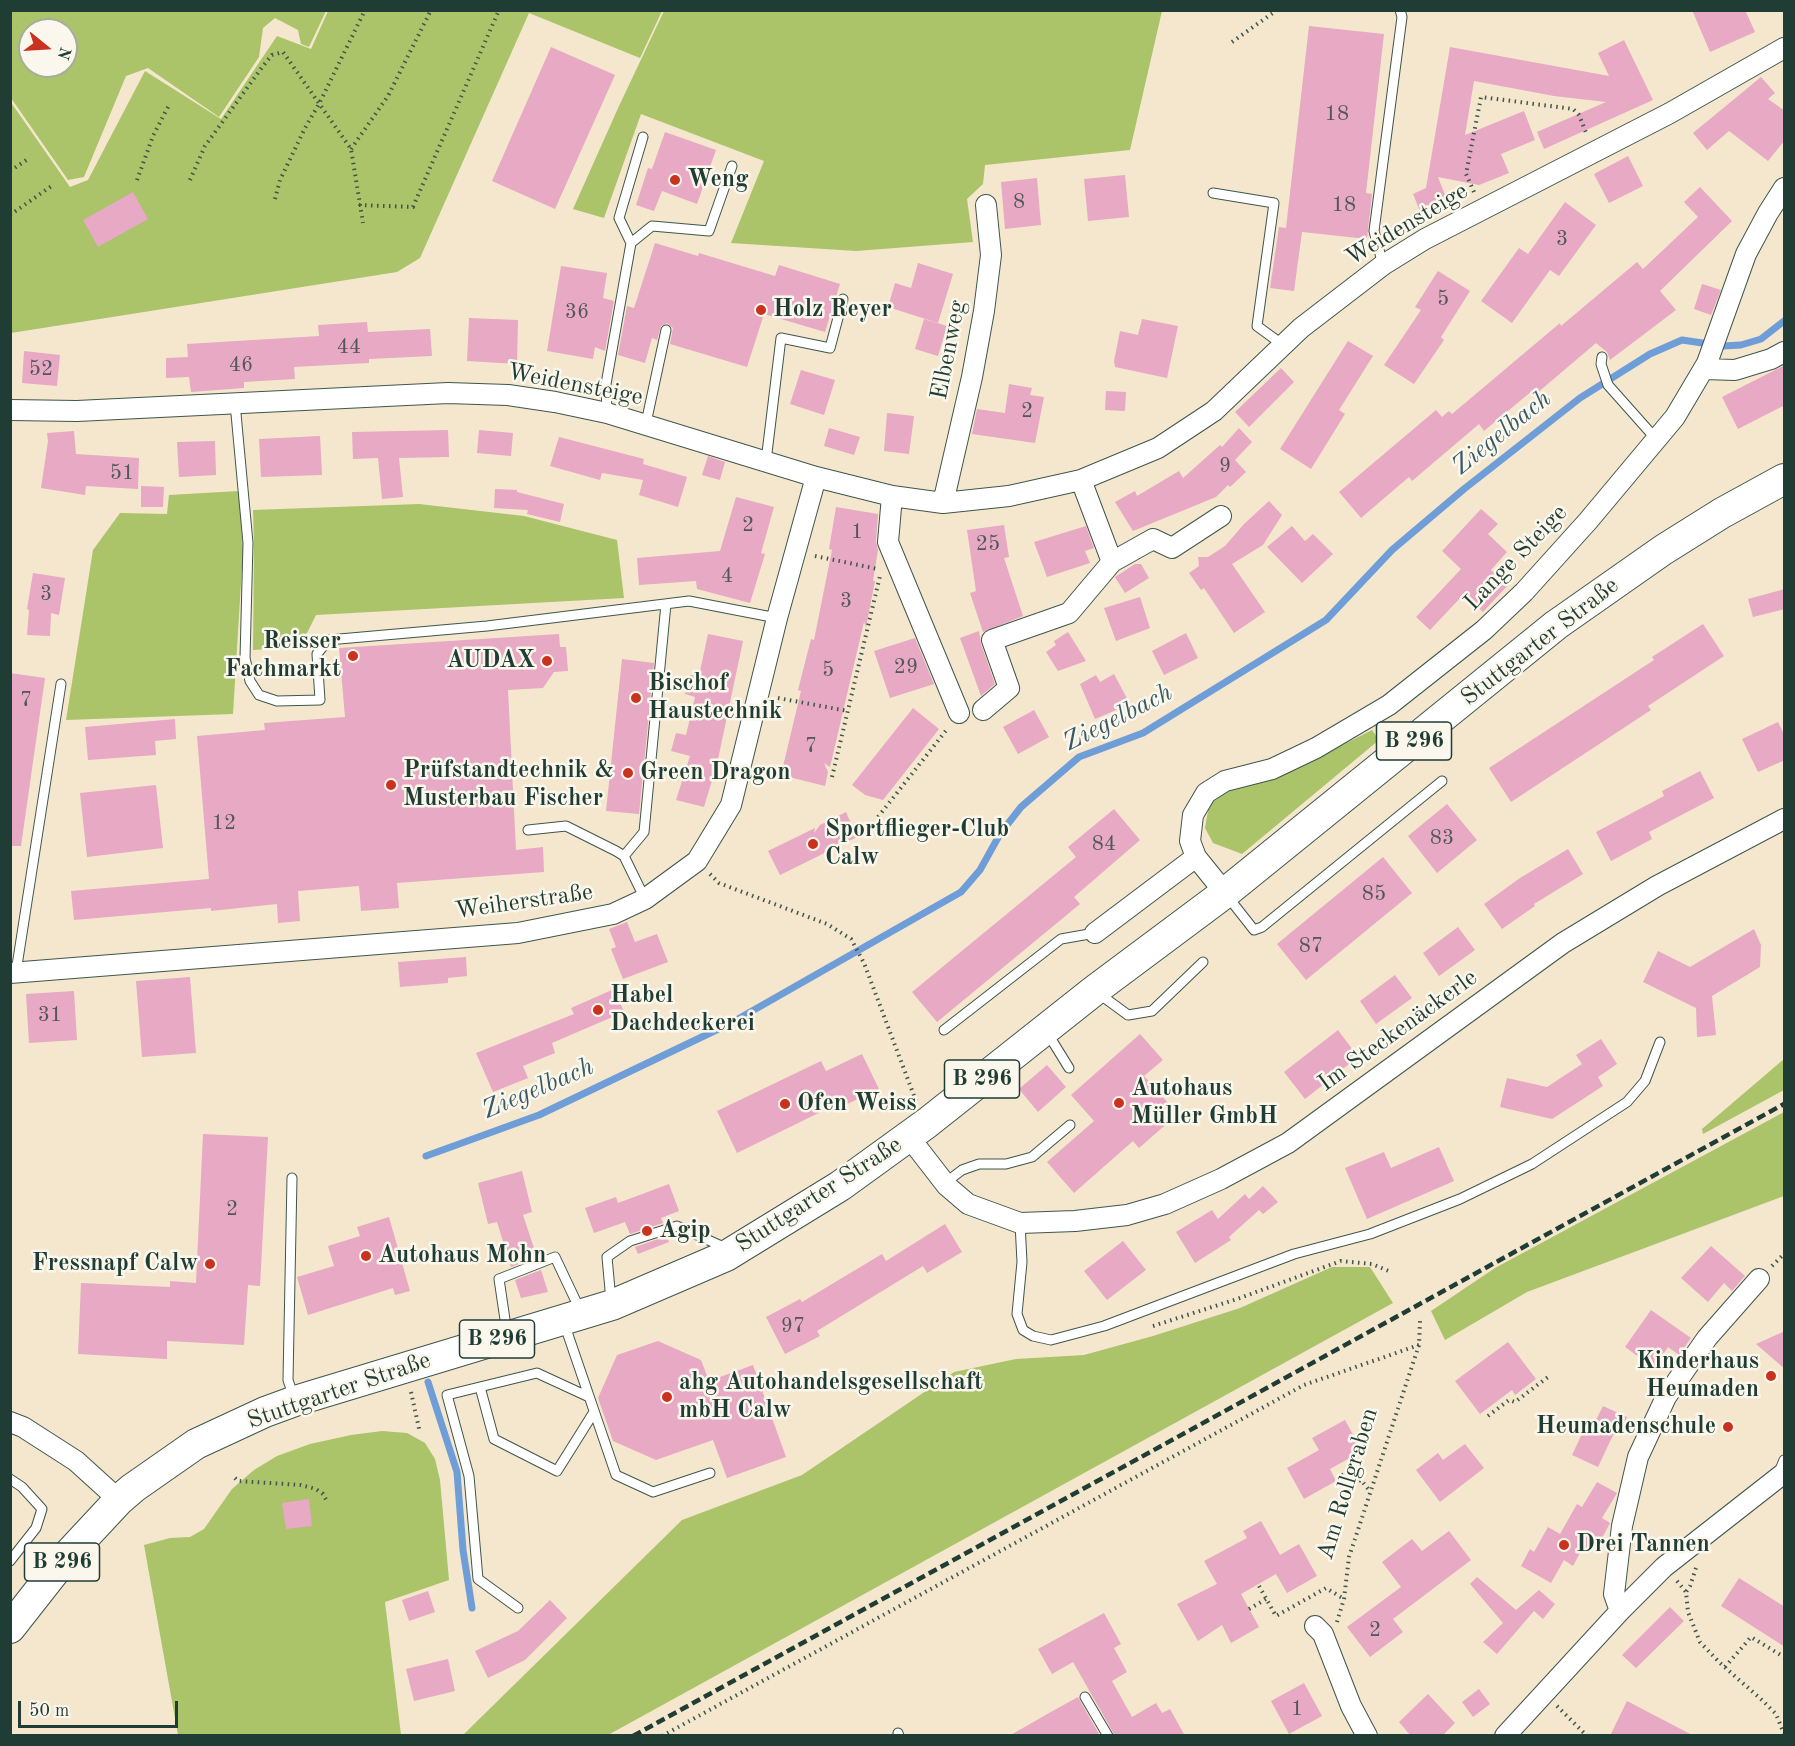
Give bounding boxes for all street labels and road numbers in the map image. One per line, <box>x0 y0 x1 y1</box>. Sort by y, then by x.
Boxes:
street label: Weidensteige <box>1341 177 1473 273</box>
street label: Elbenweg <box>925 298 973 402</box>
street label: Weidensteige <box>505 358 645 412</box>
street label: Lange Steige <box>1458 499 1574 617</box>
street label: Stuttgarter Straße <box>1455 571 1625 713</box>
road number: B 296 <box>1376 722 1452 760</box>
street label: Weiherstraße <box>453 878 595 926</box>
street label: Im Steckenäckerle <box>1313 964 1483 1098</box>
road number: B 296 <box>944 1060 1020 1098</box>
street label: Stuttgarter Straße <box>731 1131 907 1259</box>
road number: B 296 <box>460 1320 534 1358</box>
street label: Stuttgarter Straße <box>243 1346 435 1436</box>
street label: Am Rollgraben <box>1311 1405 1385 1563</box>
road number: B 296 <box>25 1543 100 1581</box>

